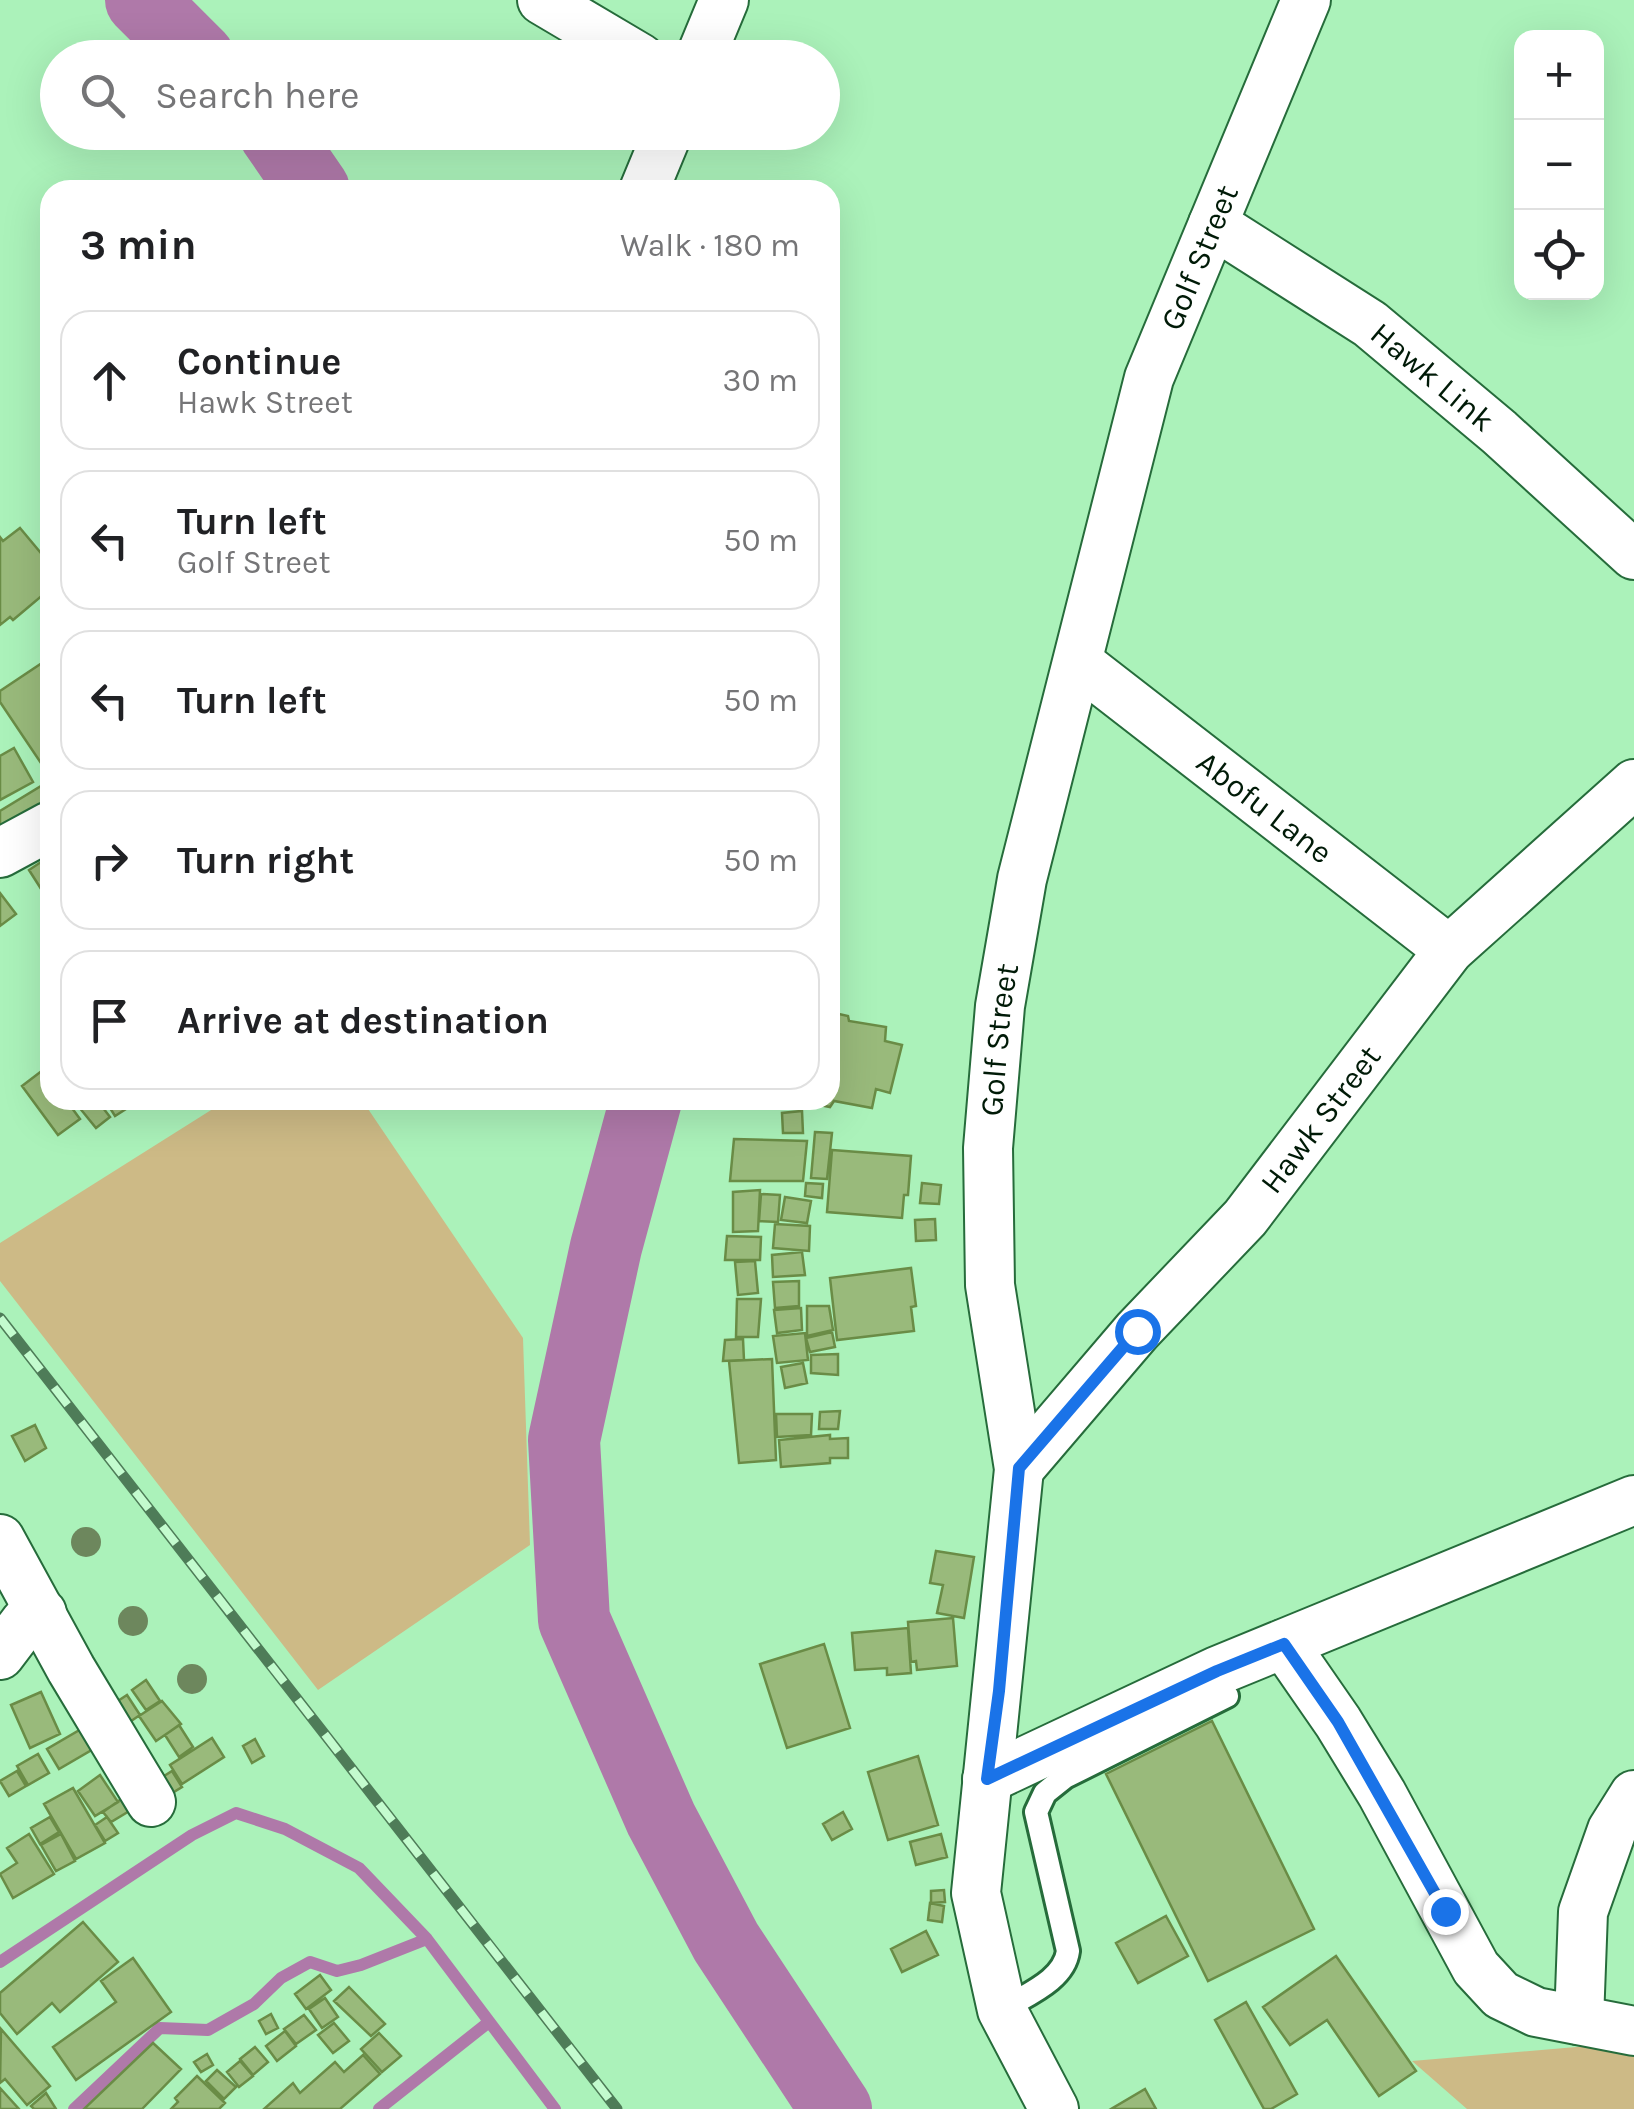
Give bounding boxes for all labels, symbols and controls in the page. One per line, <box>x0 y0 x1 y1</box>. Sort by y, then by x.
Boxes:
map controls <box>1514 30 1604 300</box>
button: + <box>1514 30 1604 120</box>
search box <box>40 40 840 150</box>
icon: search <box>75 68 130 123</box>
text: Search here <box>155 73 359 118</box>
button: − <box>1514 120 1604 210</box>
street label: Golf Street <box>1153 179 1246 335</box>
button: locate <box>1514 210 1604 300</box>
text: 3 min <box>80 220 197 270</box>
text: Walk · 180 m <box>620 227 800 264</box>
street label: Hawk Link <box>1363 314 1502 439</box>
text: Continue <box>177 339 341 384</box>
icon: ahead <box>82 353 137 408</box>
text: 30 m <box>723 362 798 399</box>
text: Hawk Street <box>177 384 353 421</box>
text: Turn left <box>177 499 327 544</box>
icon: left <box>82 513 137 568</box>
text: 50 m <box>723 522 798 559</box>
text: Golf Street <box>177 544 330 581</box>
icon: left <box>82 673 137 728</box>
text: Turn left <box>177 678 327 723</box>
text: 50 m <box>723 682 798 719</box>
street label: Abofu Lane <box>1190 743 1340 871</box>
icon: right <box>82 833 137 888</box>
text: Turn right <box>177 838 354 883</box>
text: 50 m <box>723 842 798 879</box>
street label: Golf Street <box>972 960 1026 1118</box>
icon: arrive <box>82 993 137 1048</box>
text: Arrive at destination <box>177 998 549 1043</box>
street label: Hawk Street <box>1252 1038 1388 1200</box>
route start <box>1115 1309 1161 1355</box>
route end <box>1423 1889 1469 1935</box>

